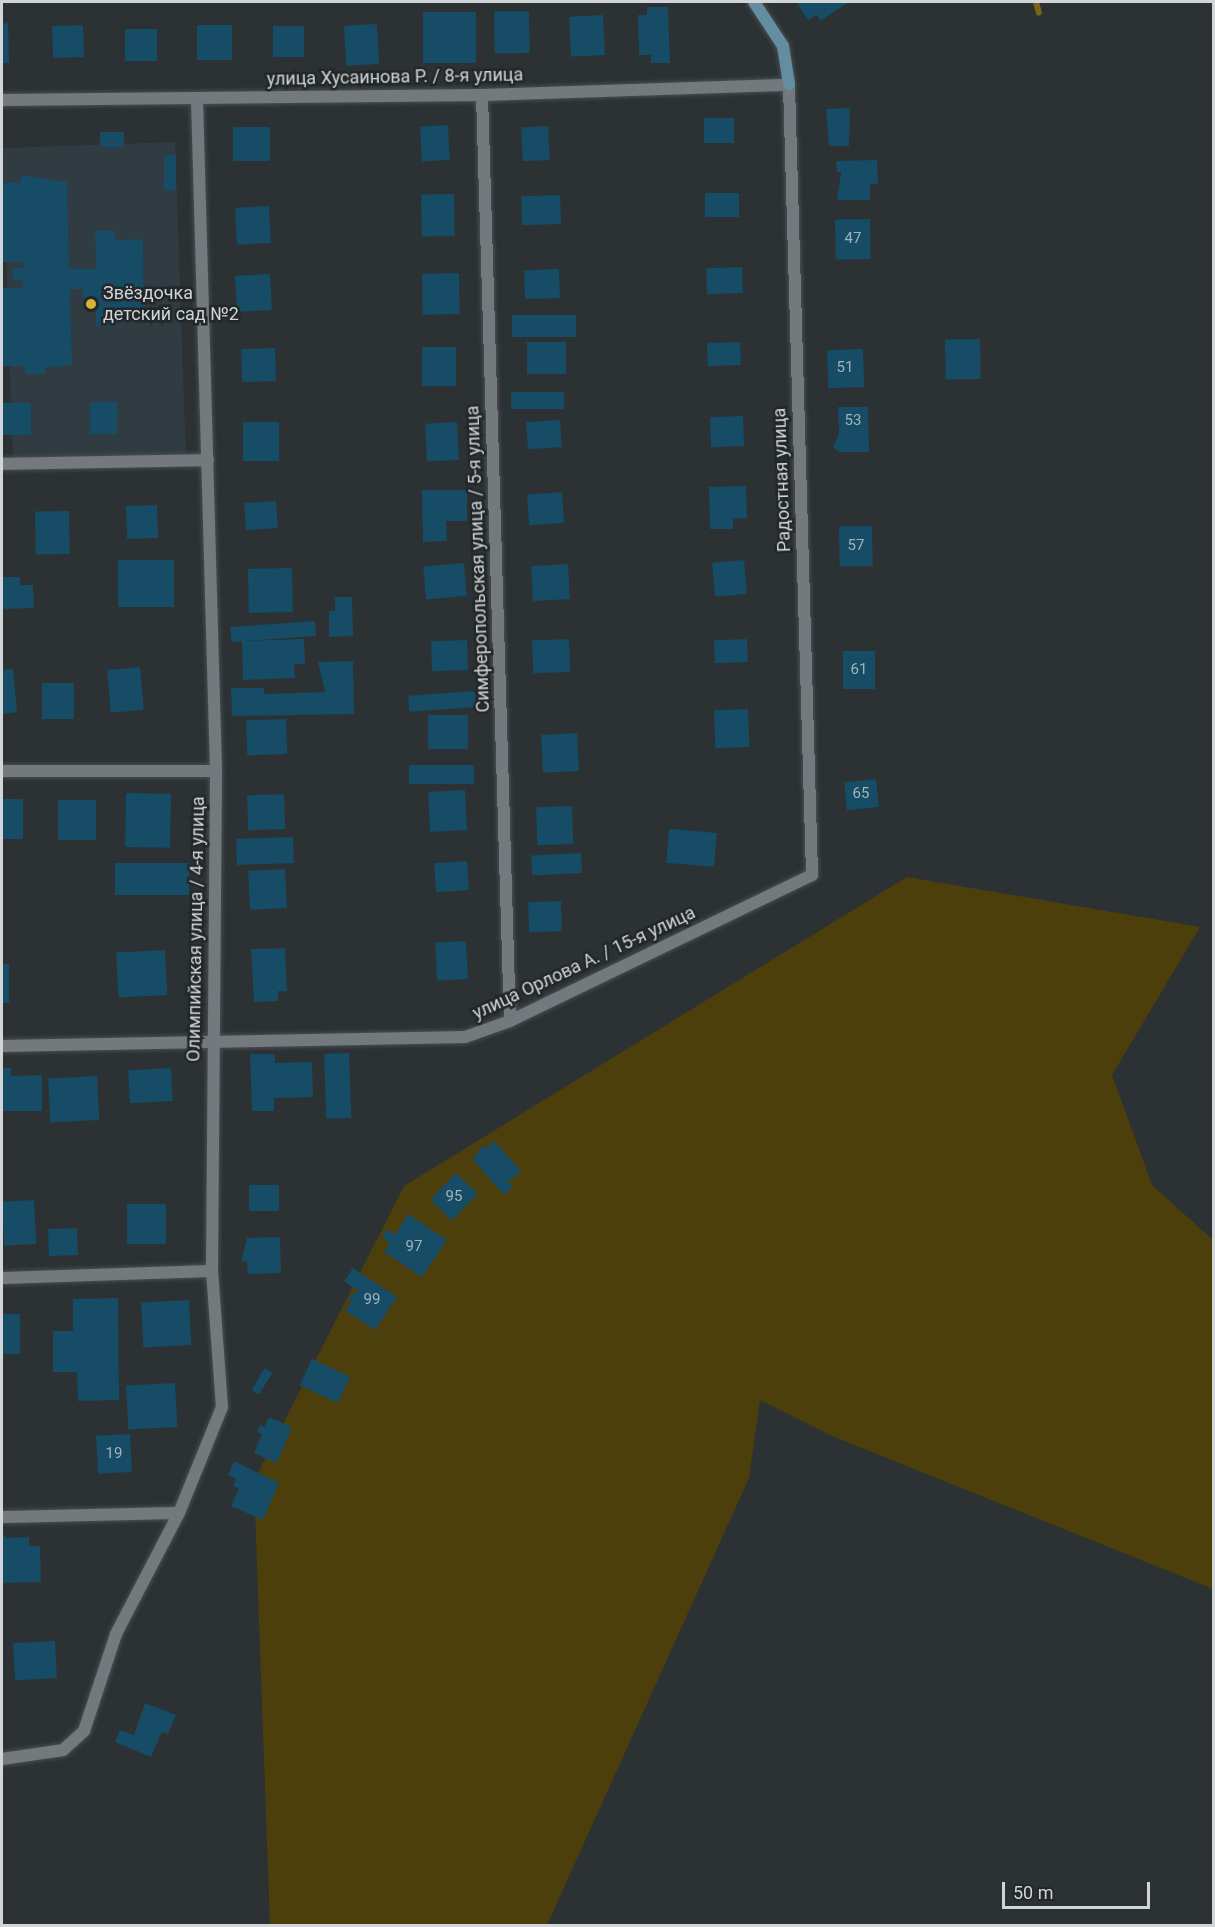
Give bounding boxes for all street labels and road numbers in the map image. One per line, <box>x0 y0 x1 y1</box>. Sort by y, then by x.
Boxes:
street label: улица Хусаинова Р. / 8-я улица <box>267 64 523 90</box>
street label: Симферопольская улица / 5-я улица <box>462 405 494 713</box>
street label: Радостная улица <box>769 408 795 552</box>
street label: Олимпийская улица / 4-я улица <box>183 796 209 1062</box>
street label: улица Орлова А. / 15-я улица <box>469 902 699 1024</box>

